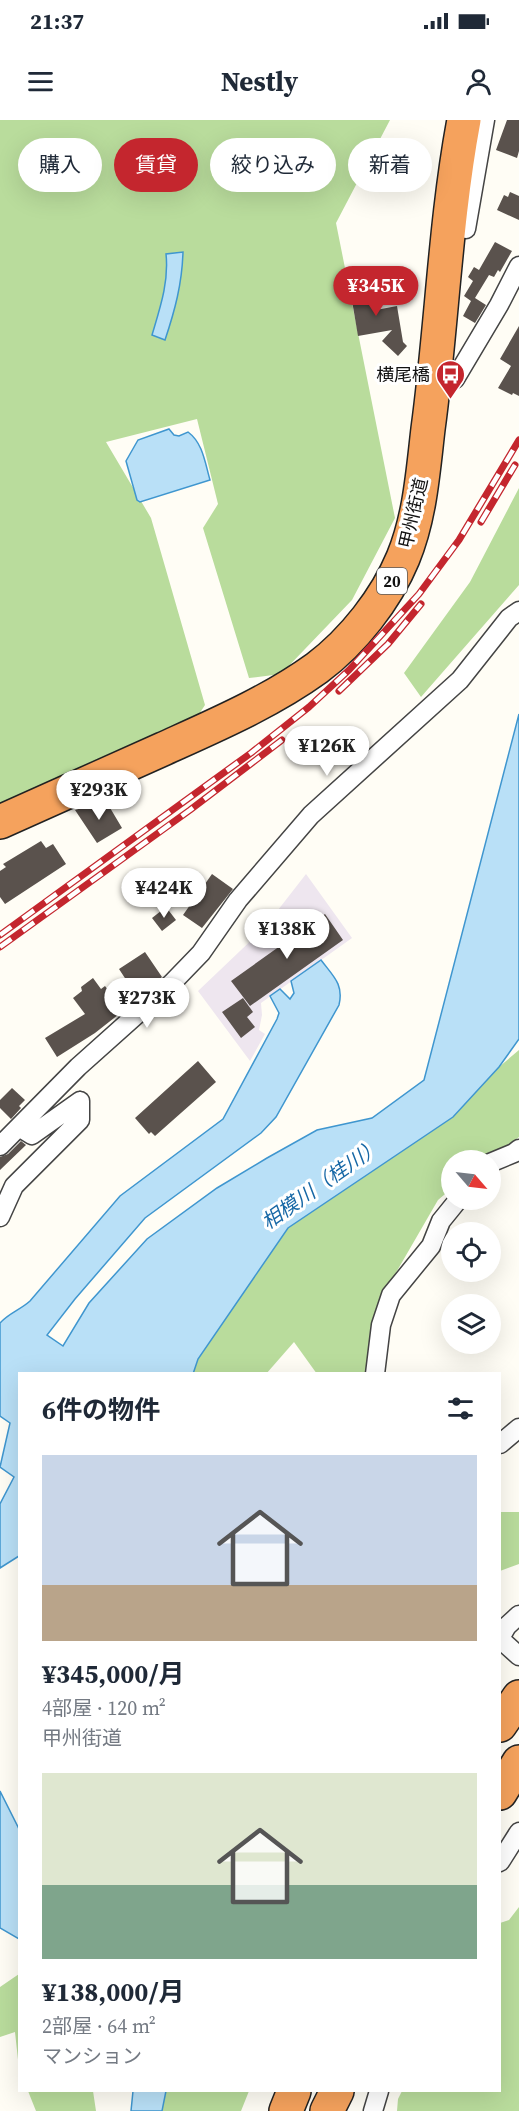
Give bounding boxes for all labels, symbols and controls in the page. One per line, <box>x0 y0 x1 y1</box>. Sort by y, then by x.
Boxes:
text: 21:37 <box>30 6 84 36</box>
text: Nestly <box>221 63 298 100</box>
icon: menu <box>24 65 57 98</box>
icon: person <box>462 65 495 98</box>
chip: 購入 <box>18 138 102 192</box>
chip: 賃貸 <box>114 138 198 192</box>
chip: 絞り込み <box>210 138 336 192</box>
chip: 新着 <box>348 138 432 192</box>
pin: ¥345K <box>334 266 418 317</box>
text: ¥345K <box>347 271 405 299</box>
bus stop icon: 横尾橋 <box>435 358 467 400</box>
place label: 横尾橋 <box>376 362 430 387</box>
street label: 甲州街道 <box>393 475 433 551</box>
road number: 20 <box>377 568 407 594</box>
pin: ¥126K <box>285 726 369 777</box>
text: ¥126K <box>298 731 356 759</box>
pin: ¥293K <box>57 770 141 821</box>
text: ¥293K <box>70 775 128 803</box>
pin: ¥424K <box>122 868 206 919</box>
text: ¥424K <box>135 873 193 901</box>
pin: ¥138K <box>245 909 329 960</box>
text: ¥138K <box>258 914 316 942</box>
pin: ¥273K <box>105 978 189 1029</box>
text: ¥273K <box>118 983 176 1011</box>
water label: 相模川（桂川） <box>256 1132 386 1236</box>
north arrow <box>441 1150 501 1210</box>
map controls <box>441 1150 501 1354</box>
button: locate <box>441 1222 501 1282</box>
button: layers <box>441 1294 501 1354</box>
text: 6件の物件 <box>42 1392 160 1428</box>
icon: filters <box>444 1392 477 1425</box>
icon: home <box>206 1494 314 1602</box>
text: ¥345,000/月 <box>42 1656 185 1692</box>
text: 4部屋 · 120 m² <box>42 1694 166 1722</box>
text: 甲州街道 <box>42 1724 122 1752</box>
icon: home <box>206 1812 314 1920</box>
text: ¥138,000/月 <box>42 1974 185 2010</box>
text: 2部屋 · 64 m² <box>42 2012 156 2040</box>
text: マンション <box>42 2042 142 2070</box>

